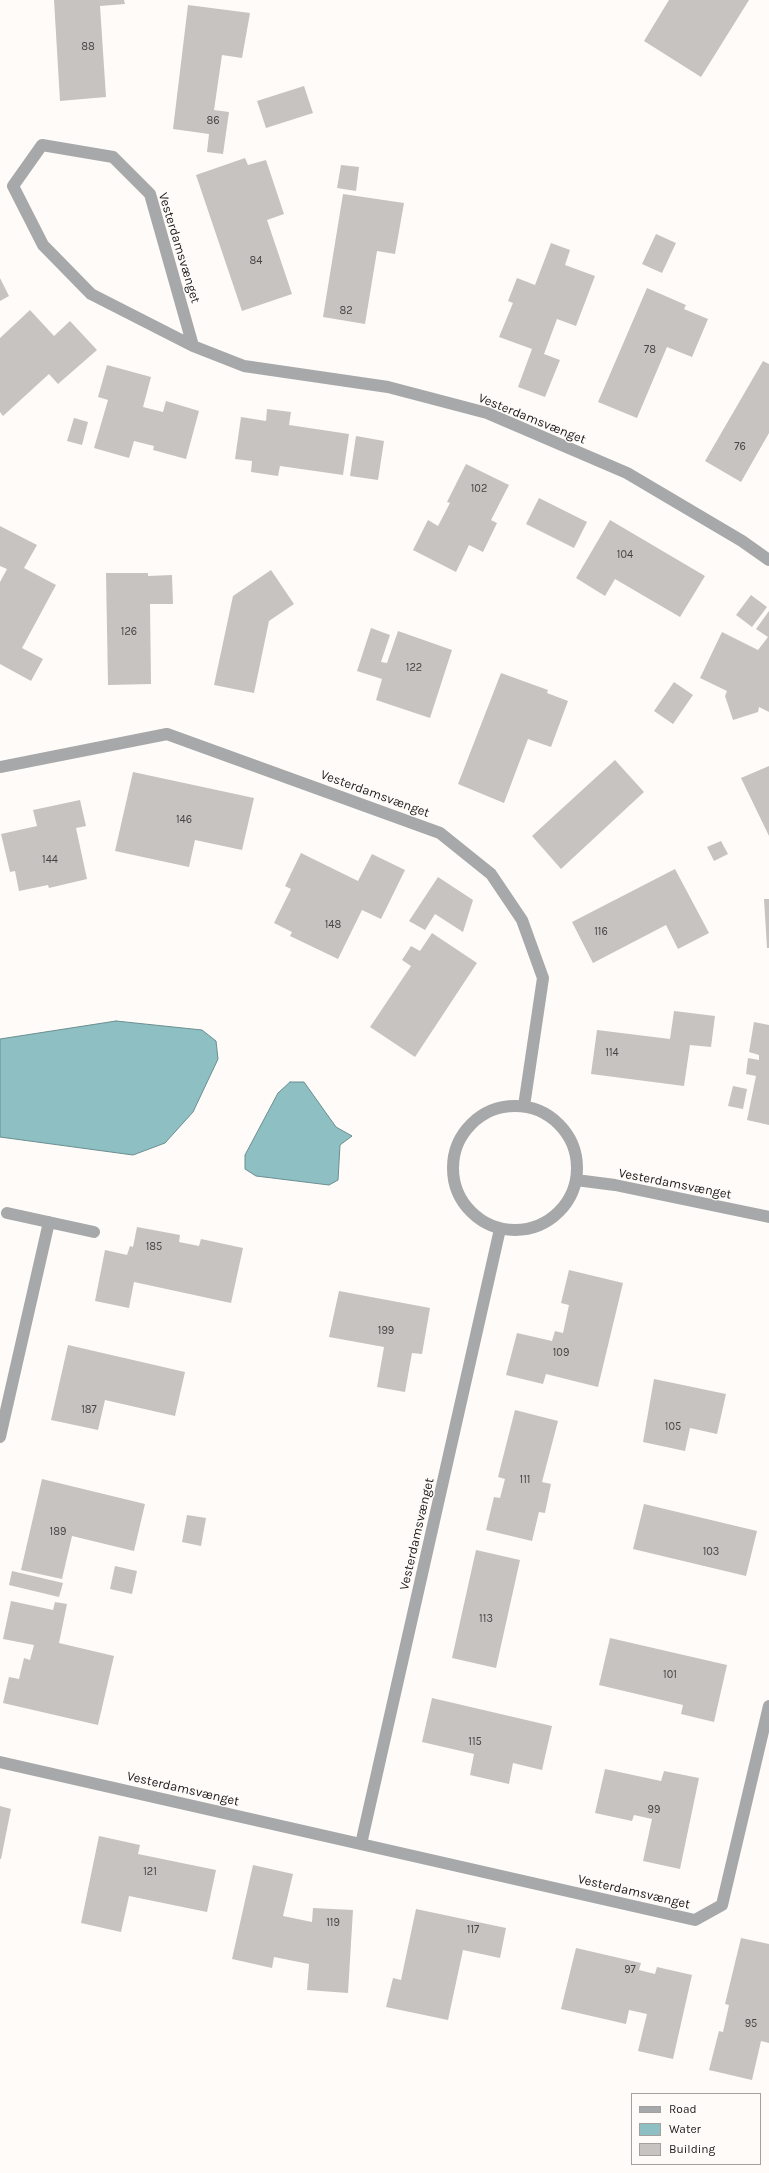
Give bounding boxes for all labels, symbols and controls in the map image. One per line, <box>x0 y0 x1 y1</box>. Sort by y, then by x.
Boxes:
house number: 88 <box>81 40 95 54</box>
house number: 86 <box>206 114 220 128</box>
street label: Vesterdamsvænget <box>155 191 203 305</box>
house number: 84 <box>250 254 262 268</box>
house number: 82 <box>339 304 353 318</box>
house number: 78 <box>644 343 656 357</box>
street label: Vesterdamsvænget <box>476 390 588 448</box>
house number: 76 <box>734 440 746 454</box>
house number: 102 <box>471 482 487 496</box>
house number: 104 <box>617 548 633 562</box>
house number: 126 <box>121 625 137 639</box>
house number: 122 <box>406 661 422 675</box>
street label: Vesterdamsvænget <box>318 767 432 821</box>
house number: 146 <box>176 813 192 827</box>
house number: 144 <box>42 853 58 867</box>
house number: 148 <box>325 918 341 932</box>
house number: 116 <box>594 925 608 939</box>
house number: 114 <box>605 1046 619 1060</box>
street label: Vesterdamsvænget <box>617 1165 733 1203</box>
house number: 185 <box>146 1240 162 1254</box>
house number: 199 <box>378 1324 394 1338</box>
house number: 109 <box>553 1346 569 1360</box>
house number: 187 <box>81 1403 97 1417</box>
house number: 105 <box>665 1420 681 1434</box>
house number: 111 <box>520 1473 530 1487</box>
street label: Vesterdamsvænget <box>396 1476 438 1592</box>
house number: 189 <box>50 1525 66 1539</box>
house number: 103 <box>703 1545 719 1559</box>
house number: 113 <box>479 1612 493 1626</box>
house number: 101 <box>663 1668 677 1682</box>
house number: 115 <box>468 1735 482 1749</box>
street label: Vesterdamsvænget <box>125 1768 241 1810</box>
house number: 99 <box>648 1803 660 1817</box>
house number: 121 <box>143 1865 157 1879</box>
street label: Vesterdamsvænget <box>576 1871 692 1913</box>
house number: 119 <box>326 1916 340 1930</box>
house number: 117 <box>467 1923 479 1937</box>
house number: 97 <box>624 1963 636 1977</box>
house number: 95 <box>745 2017 757 2031</box>
legend <box>631 2093 761 2165</box>
text: Road <box>669 2102 697 2116</box>
text: Water <box>669 2122 701 2136</box>
text: Building <box>669 2142 715 2156</box>

